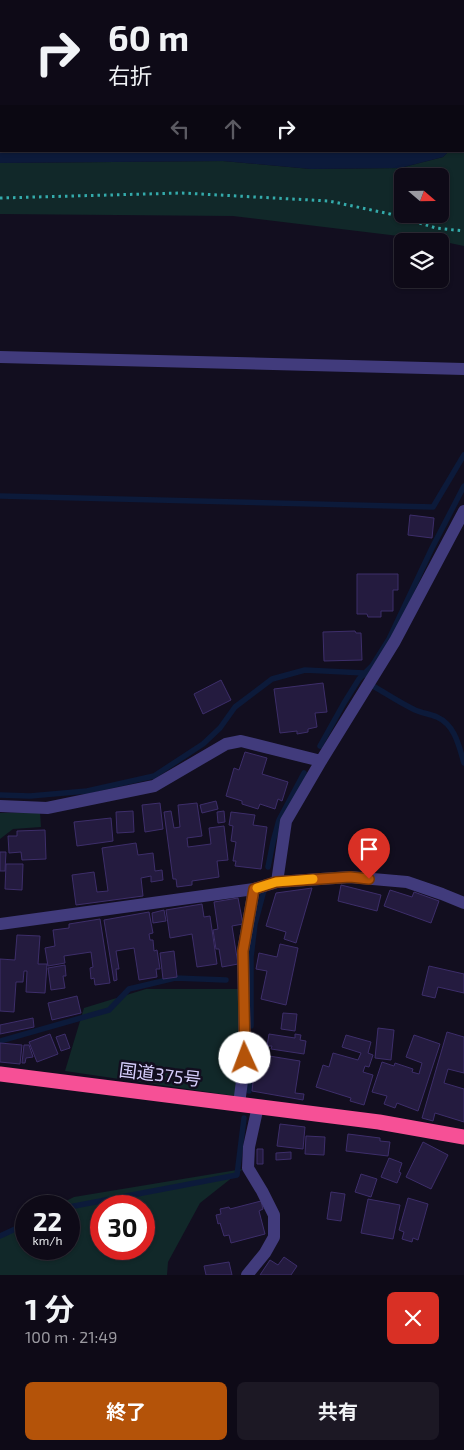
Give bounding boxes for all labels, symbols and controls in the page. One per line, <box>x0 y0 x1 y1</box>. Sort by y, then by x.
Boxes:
text: 60 m <box>108 16 189 58</box>
icon: right <box>25 20 90 85</box>
text: 右折 <box>108 62 152 88</box>
icon: left <box>166 115 194 143</box>
icon: ahead <box>219 115 247 143</box>
icon: right <box>272 115 300 143</box>
north arrow <box>394 168 449 222</box>
map controls <box>394 168 449 288</box>
button: layers <box>394 233 449 288</box>
pin <box>348 828 390 879</box>
icon: arrive <box>355 835 383 863</box>
position arrow <box>218 1031 270 1083</box>
street label: 国道375号 <box>118 1058 203 1090</box>
speed limit sign: 30 <box>90 1195 155 1260</box>
text: 22 <box>33 1206 62 1236</box>
text: km/h <box>33 1233 62 1247</box>
text: 1 分 <box>25 1290 74 1326</box>
button: close <box>387 1292 439 1344</box>
text: 100 m · 21:49 <box>25 1327 117 1346</box>
button: 終了 <box>25 1382 227 1440</box>
button: 共有 <box>237 1382 439 1440</box>

